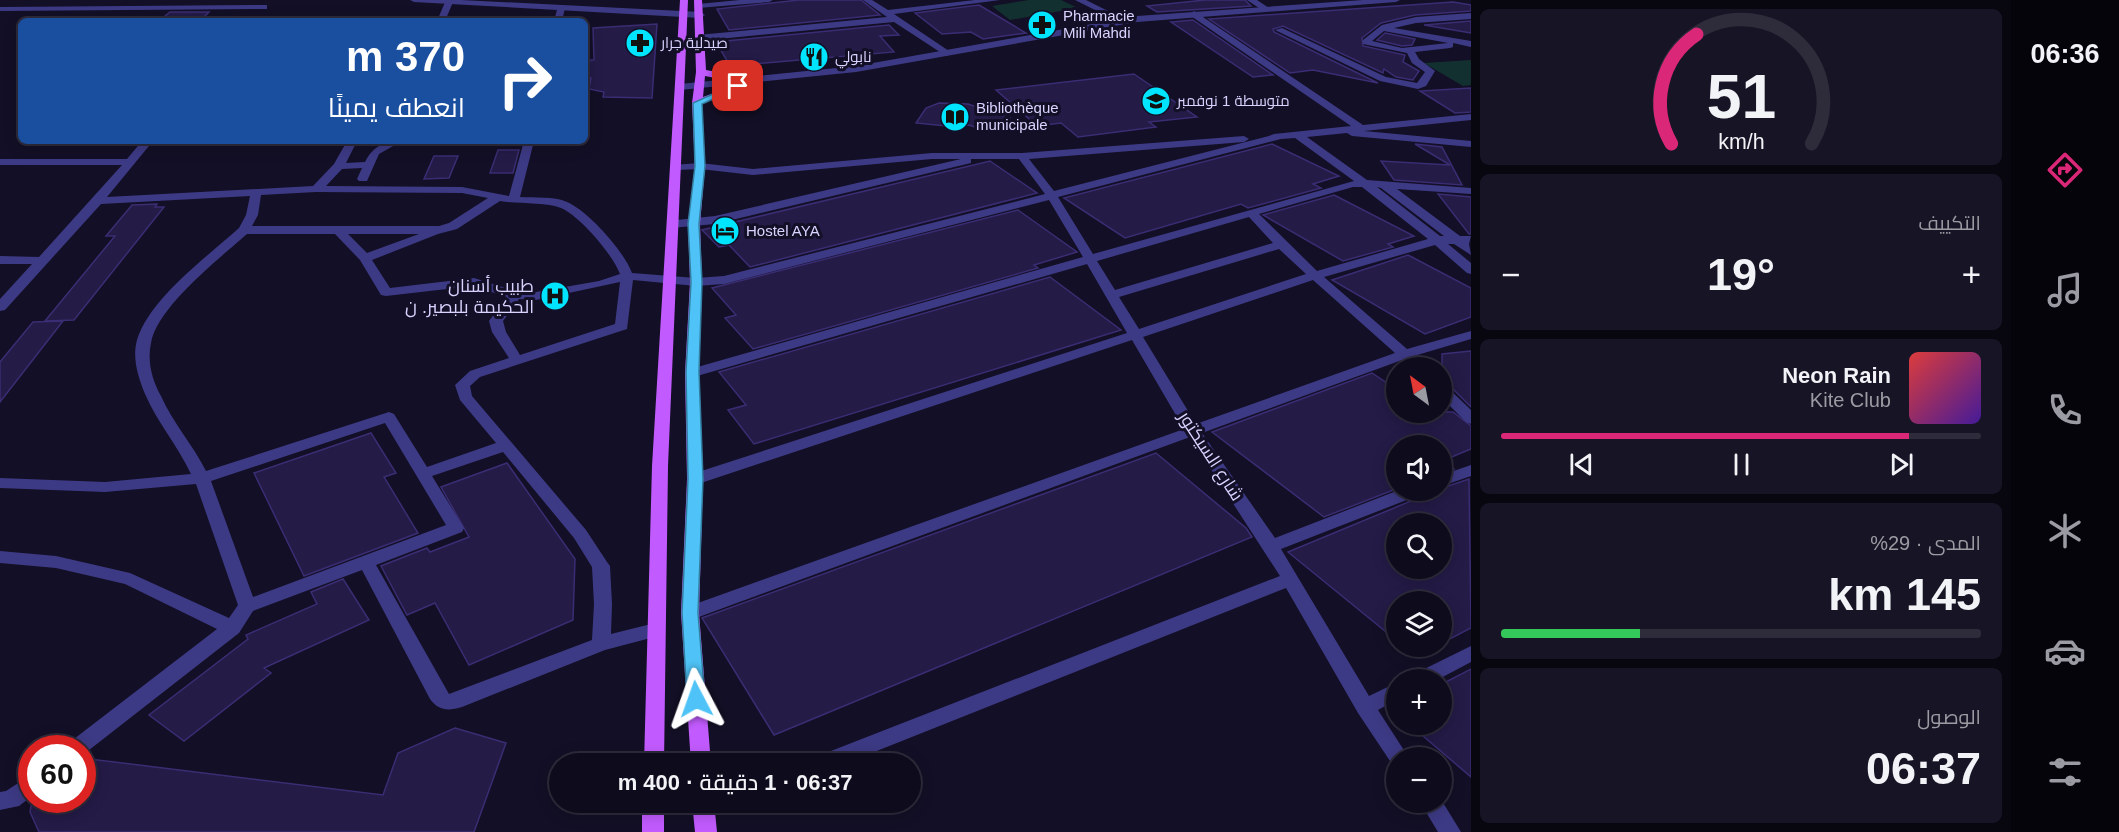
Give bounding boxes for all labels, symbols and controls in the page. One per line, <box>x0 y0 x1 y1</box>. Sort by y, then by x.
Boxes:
place label: Pharmacie Mili Mahdi <box>1063 7 1135 41</box>
pharmacy icon: Pharmacie Mili Mahdi <box>1026 9 1058 41</box>
pharmacy icon: صيدلية جرار <box>624 27 656 59</box>
text: 370 m <box>346 33 465 80</box>
place label: صيدلية جرار <box>660 34 728 52</box>
text: 06:36 <box>2030 39 2100 69</box>
restaurant icon: نابولي <box>798 41 830 73</box>
icon: right <box>486 42 564 120</box>
place label: نابولي <box>835 48 871 69</box>
pin <box>712 60 763 111</box>
text: 51 <box>1706 62 1776 131</box>
icon: arrive <box>721 69 754 102</box>
school or university icon: متوسطة 1 نوفمبر <box>1140 85 1172 117</box>
place label: متوسطة 1 نوفمبر <box>1176 92 1290 110</box>
text: انعطف يمينًا <box>328 93 465 123</box>
place label: Bibliothèque municipale <box>976 99 1059 133</box>
library icon: Bibliothèque municipale <box>939 101 971 133</box>
text: km/h <box>1718 130 1764 154</box>
icon: directions <box>2044 149 2086 191</box>
text: التكييف <box>1918 212 1981 234</box>
hotel icon: Hostel AYA <box>709 215 741 247</box>
place label: Hostel AYA <box>746 222 820 239</box>
text: 19° <box>1707 249 1775 300</box>
text: − <box>1501 256 1520 293</box>
text: + <box>1962 256 1981 293</box>
icon: music <box>2044 269 2086 311</box>
place label: طبيب أسنان الحكيمة بلبصير. ن <box>405 275 534 318</box>
hospital icon: طبيب أسنان الحكيمة بلبصير. ن <box>539 280 571 312</box>
north arrow <box>1386 357 1452 423</box>
map controls <box>1386 357 1452 813</box>
text: Neon Rain <box>1782 363 1891 388</box>
text: Kite Club <box>1810 389 1891 411</box>
icon: phone <box>2044 389 2086 431</box>
street label: شارع السيكتور <box>1172 407 1247 506</box>
button: sound <box>1386 435 1452 501</box>
icon: previous <box>1565 448 1598 481</box>
icon: pause <box>1725 448 1758 481</box>
icon: next <box>1885 448 1918 481</box>
icon: climate <box>2044 510 2086 552</box>
button: search <box>1386 513 1452 579</box>
text: المدى · 29% <box>1870 532 1981 554</box>
text: 145 km <box>1828 569 1981 620</box>
button: layers <box>1386 591 1452 657</box>
icon: car <box>2044 630 2086 672</box>
position arrow <box>664 667 728 731</box>
button: + <box>1386 669 1452 735</box>
text: الوصول <box>1917 706 1981 728</box>
speed limit sign: 60 <box>18 735 96 813</box>
text: 06:37 <box>1866 743 1981 794</box>
button: − <box>1386 747 1452 813</box>
icon: filters <box>2044 751 2086 793</box>
text: 06:37 · 1 دقيقة · 400 m <box>618 770 852 795</box>

